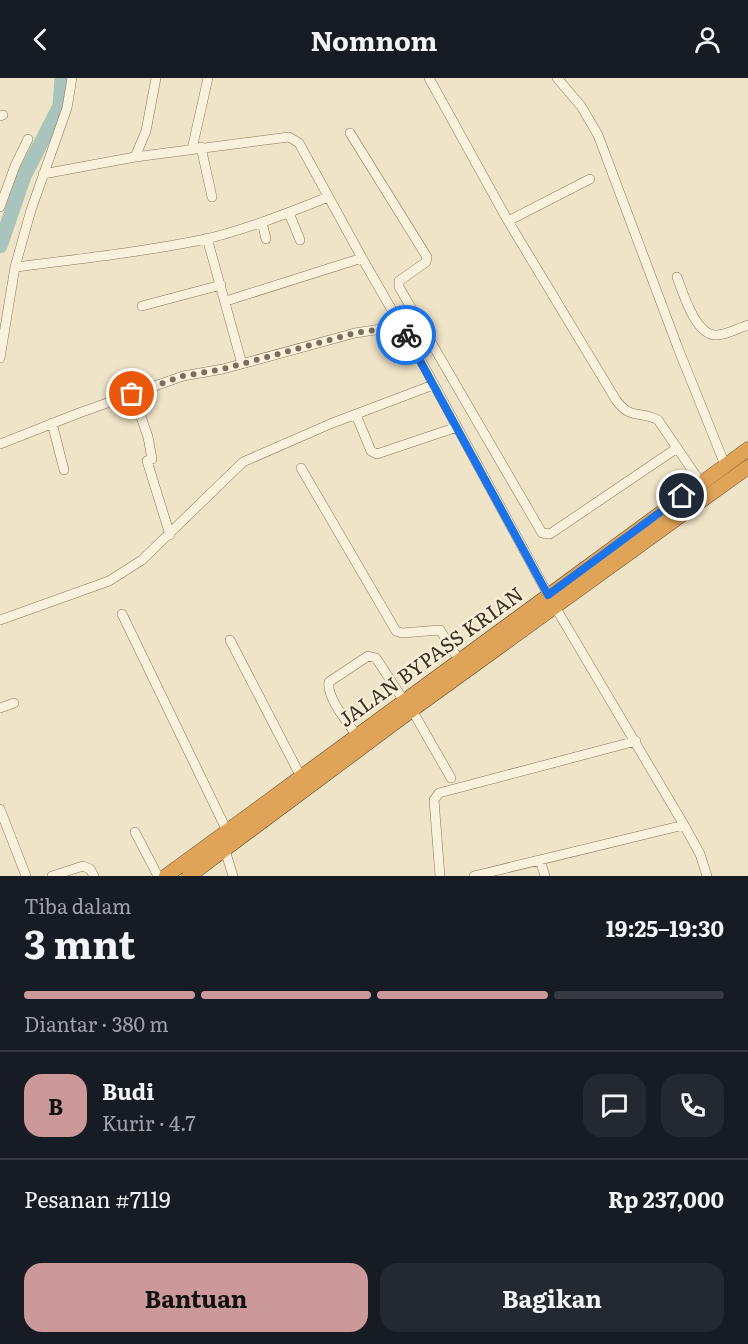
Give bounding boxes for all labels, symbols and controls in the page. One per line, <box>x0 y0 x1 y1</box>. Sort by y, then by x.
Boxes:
text: Nomnom <box>310 19 438 59</box>
icon: back <box>24 23 57 56</box>
icon: person <box>691 23 724 56</box>
courier <box>376 305 436 365</box>
icon: bike <box>390 319 423 352</box>
pin <box>106 368 157 419</box>
icon: bag <box>115 377 148 410</box>
pin <box>656 470 707 521</box>
icon: home <box>665 479 698 512</box>
street label: JALAN BYPASS KRIAN <box>331 578 528 733</box>
text: Tiba dalam <box>24 890 131 920</box>
text: 19:25–19:30 <box>606 911 724 944</box>
text: 3 mnt <box>24 913 135 971</box>
text: Diantar · 380 m <box>24 1008 169 1038</box>
text: Budi <box>102 1074 154 1107</box>
button: chat <box>583 1074 646 1137</box>
button: phone <box>661 1074 724 1137</box>
text: B <box>48 1089 63 1122</box>
text: Kurir · 4.7 <box>102 1107 196 1137</box>
text: Pesanan #7119 <box>24 1182 170 1215</box>
text: Rp 237,000 <box>608 1182 724 1215</box>
button: Bantuan <box>24 1263 368 1332</box>
button: Bagikan <box>380 1263 724 1332</box>

